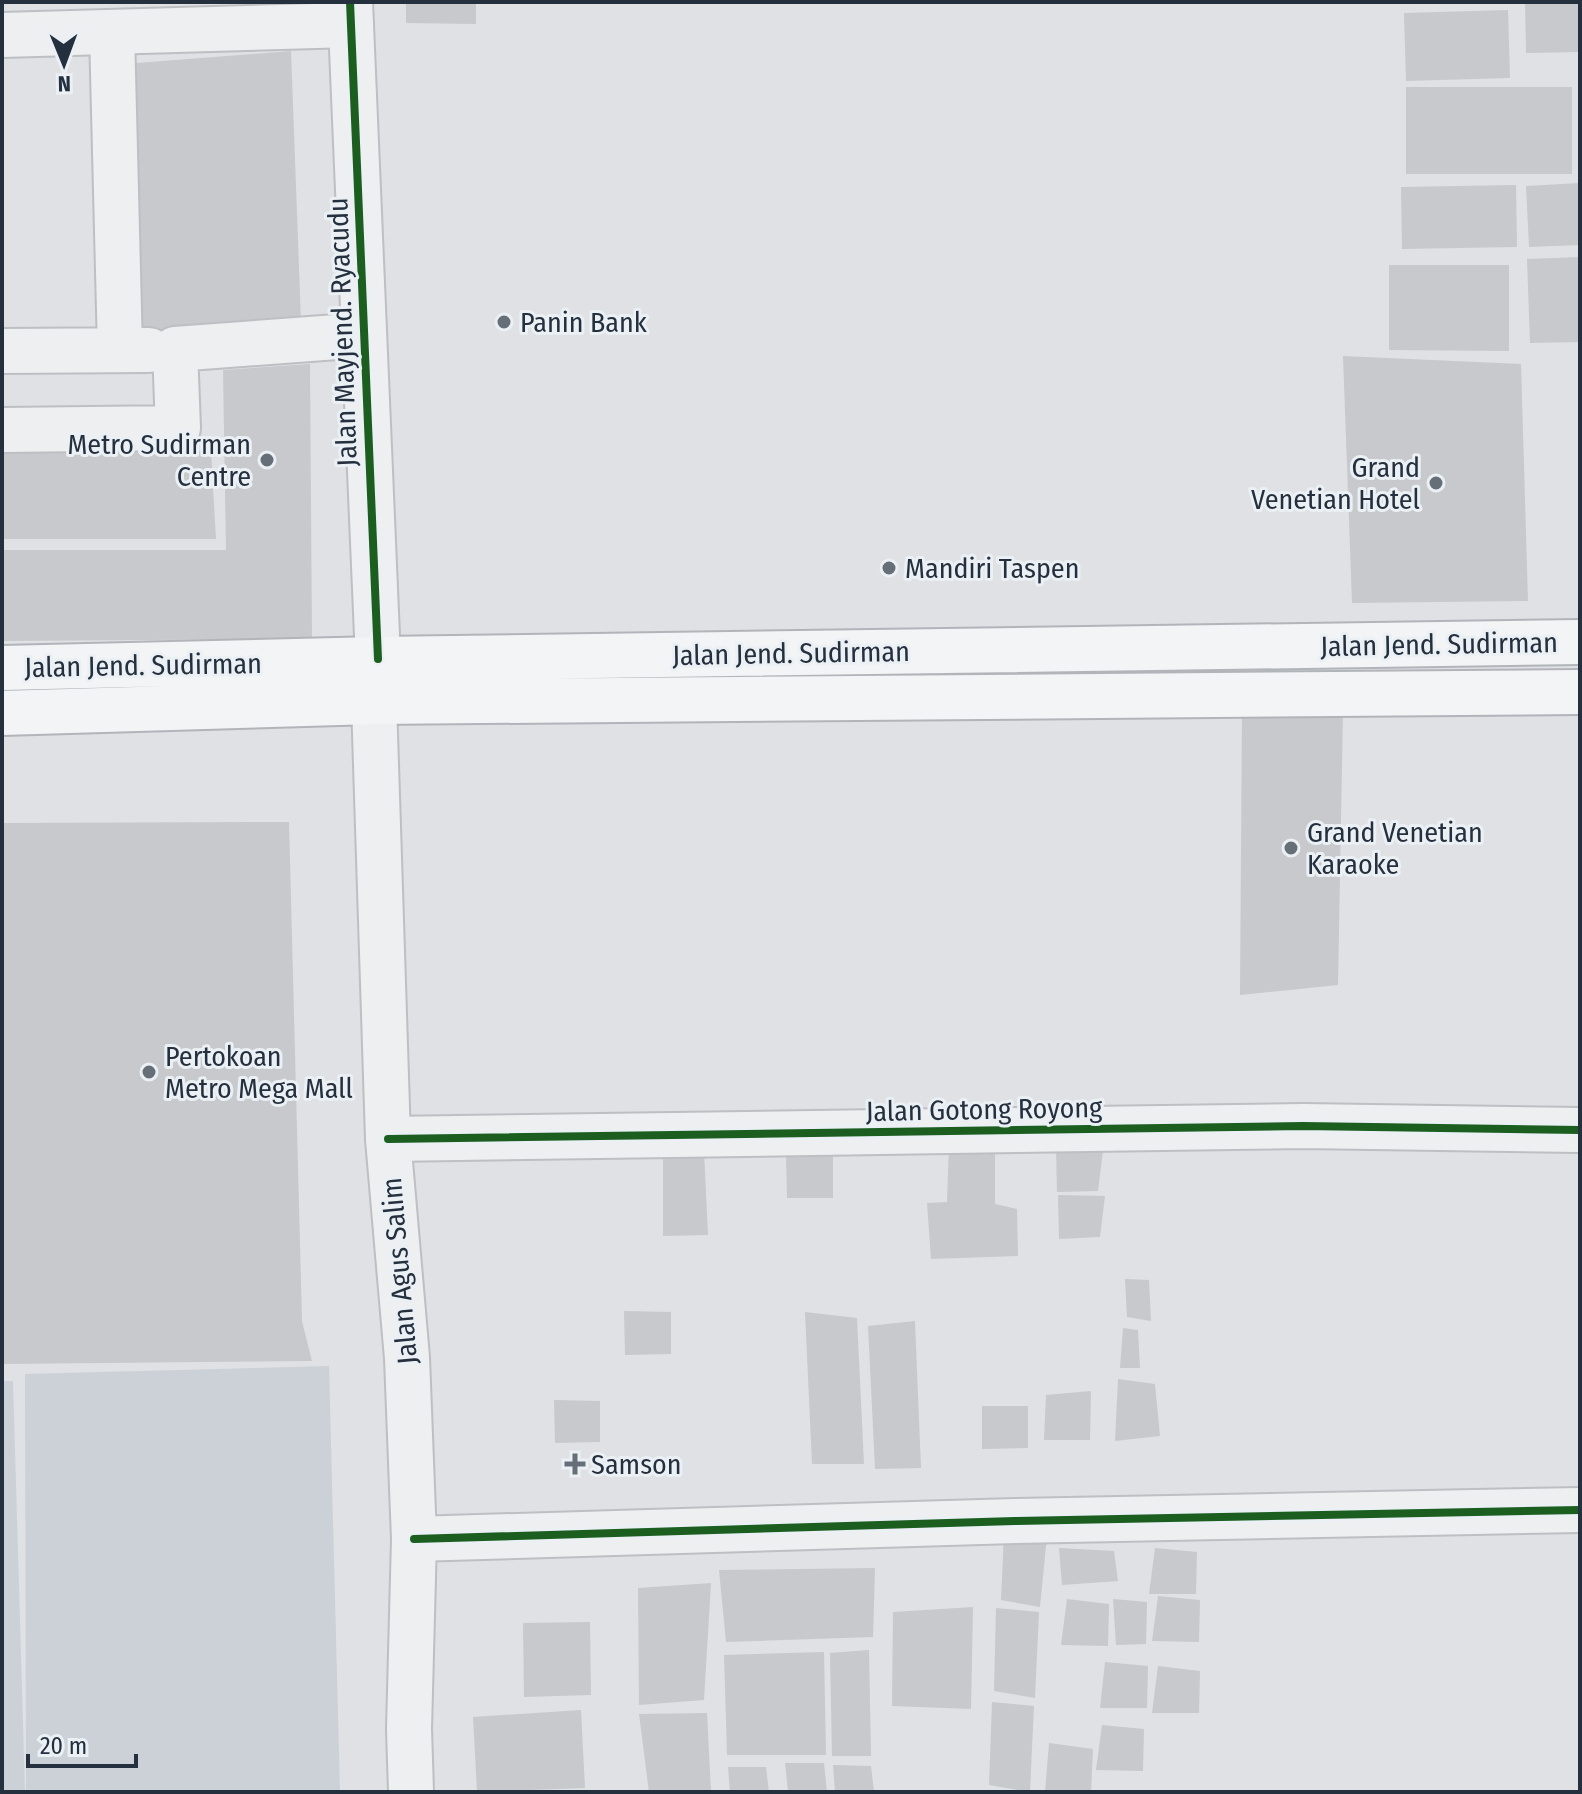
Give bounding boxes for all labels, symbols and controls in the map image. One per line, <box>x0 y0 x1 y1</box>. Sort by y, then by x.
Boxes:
north arrow <box>24 24 104 104</box>
text: N <box>58 70 71 97</box>
street label: Jalan Mayjend. Ryacudu <box>321 197 364 467</box>
place label: Panin Bank <box>520 306 648 339</box>
marker: Panin Bank <box>495 313 513 331</box>
place label: Metro Sudirman Centre <box>67 428 251 493</box>
marker: Metro Sudirman Centre <box>258 451 276 469</box>
place label: Grand Venetian Hotel <box>1251 451 1420 516</box>
marker: Grand Venetian Hotel <box>1427 474 1445 492</box>
place label: Mandiri Taspen <box>905 552 1079 585</box>
marker: Mandiri Taspen <box>880 559 898 577</box>
street label: Jalan Jend. Sudirman <box>1320 626 1558 663</box>
street label: Jalan Jend. Sudirman <box>672 635 910 672</box>
street label: Jalan Jend. Sudirman <box>24 647 262 684</box>
place label: Grand Venetian Karaoke <box>1307 816 1483 881</box>
marker: Grand Venetian Karaoke <box>1282 839 1300 857</box>
place label: Pertokoan Metro Mega Mall <box>165 1040 353 1105</box>
marker: Pertokoan Metro Mega Mall <box>140 1063 158 1081</box>
street label: Jalan Gotong Royong <box>865 1091 1103 1128</box>
street label: Jalan Agus Salim <box>375 1176 424 1366</box>
place label: Samson <box>591 1448 682 1481</box>
marker: Samson <box>566 1455 584 1473</box>
scale bar <box>28 1718 136 1768</box>
text: 20 m <box>40 1732 87 1760</box>

